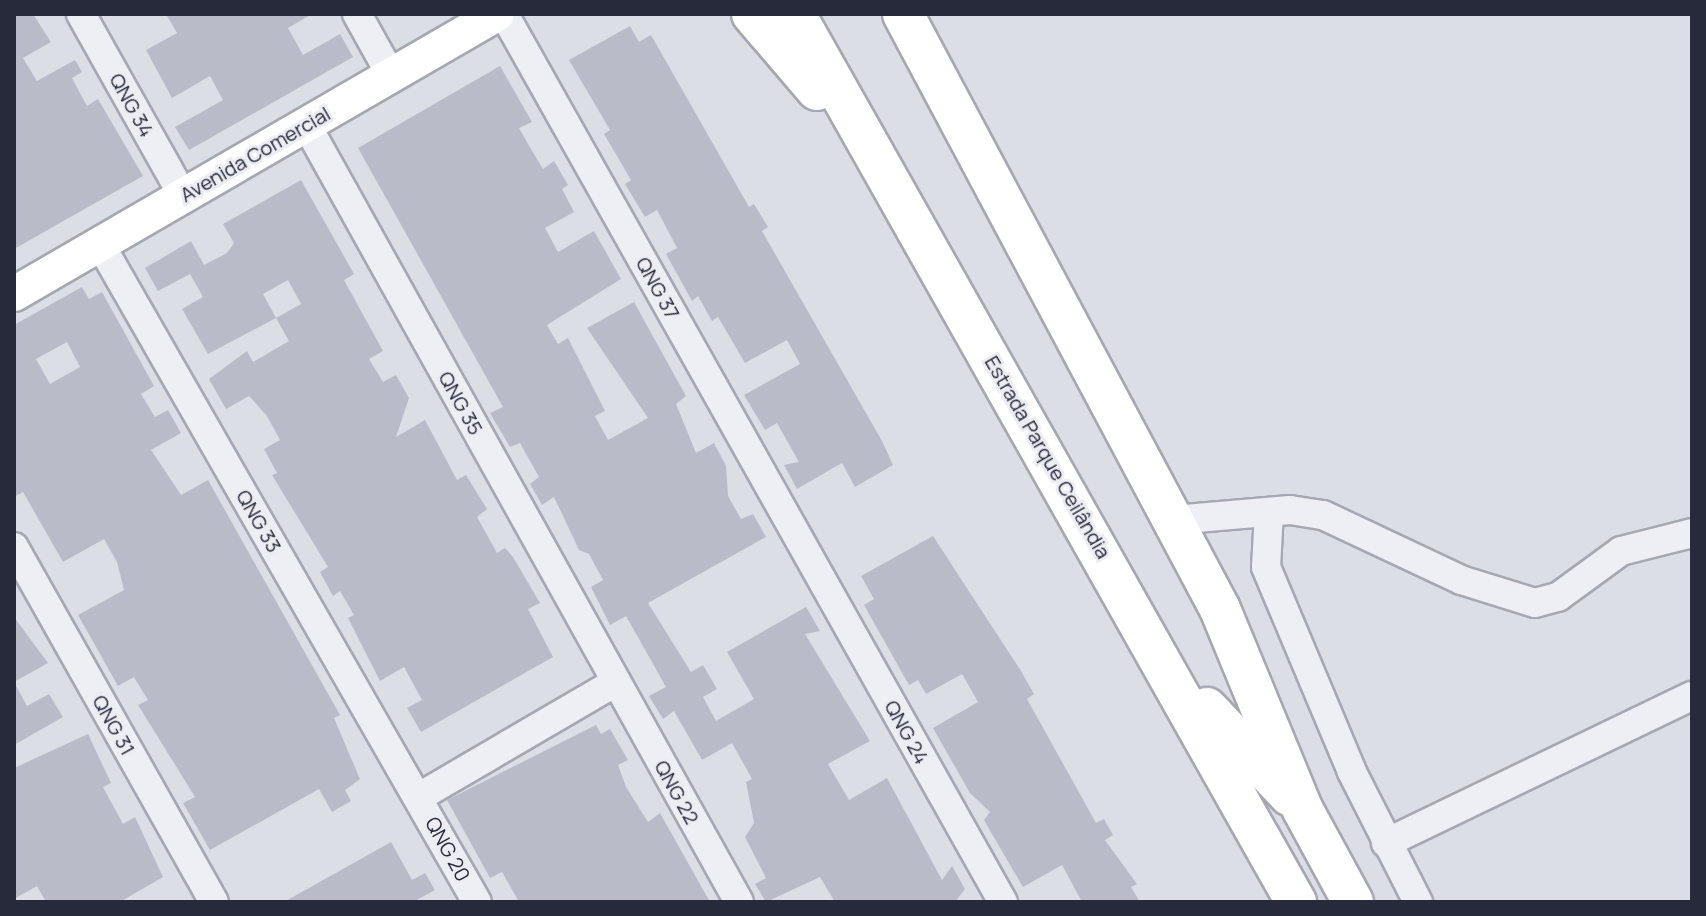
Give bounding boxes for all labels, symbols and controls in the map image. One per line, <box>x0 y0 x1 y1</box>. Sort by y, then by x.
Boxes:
street label: QNG 34 <box>105 69 159 141</box>
street label: Avenida Comercial <box>176 101 334 207</box>
street label: QNG 37 <box>631 253 685 323</box>
street label: Estrada Parque Ceilândia <box>980 351 1116 563</box>
street label: QNG 35 <box>434 367 488 439</box>
street label: QNG 33 <box>232 485 286 557</box>
street label: QNG 31 <box>88 691 140 759</box>
street label: QNG 24 <box>880 696 934 768</box>
street label: QNG 22 <box>650 756 704 828</box>
street label: QNG 20 <box>421 813 475 885</box>

